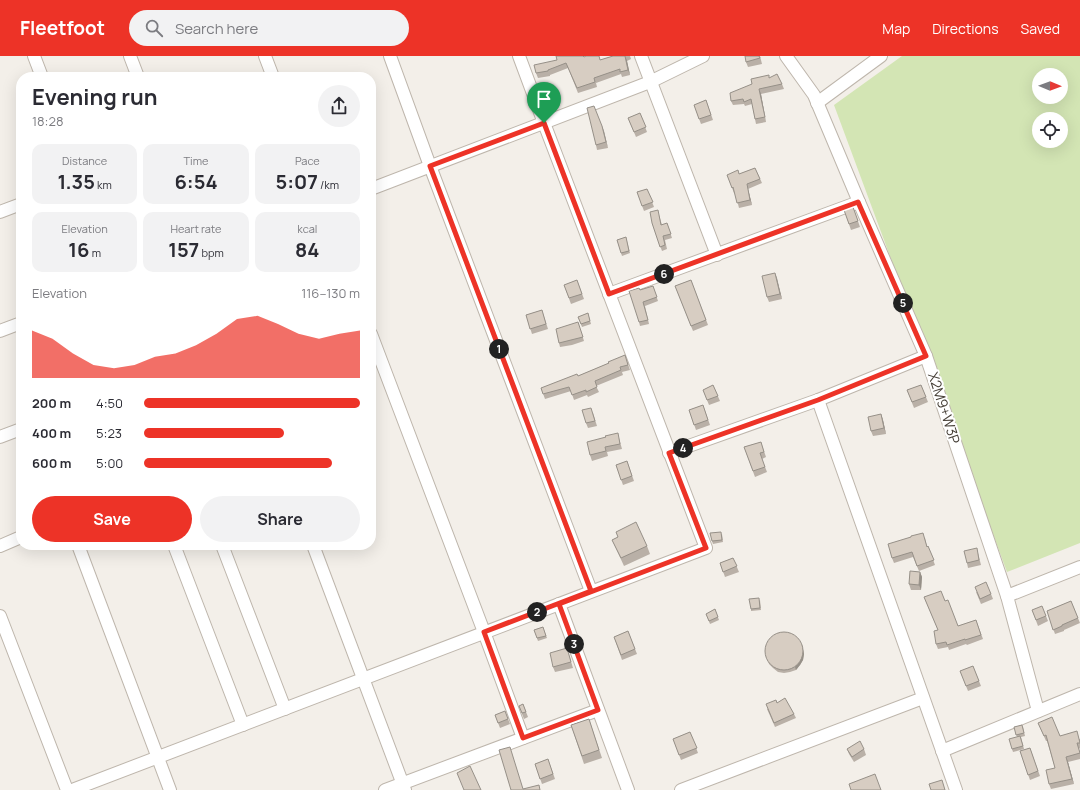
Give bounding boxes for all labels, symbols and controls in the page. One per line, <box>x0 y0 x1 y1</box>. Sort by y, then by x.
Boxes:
search box <box>129 10 409 46</box>
text: Fleetfoot <box>20 15 105 41</box>
icon: search <box>143 17 165 39</box>
text: Search here <box>175 18 258 39</box>
text: Map <box>882 19 910 38</box>
text: Directions <box>932 19 999 38</box>
text: Saved <box>1021 19 1060 38</box>
north arrow <box>1032 68 1068 104</box>
map controls <box>1032 68 1068 148</box>
text: Evening run <box>32 82 157 112</box>
pin <box>527 82 561 123</box>
button: share <box>318 85 360 127</box>
icon: arrive <box>533 88 555 110</box>
text: 18:28 <box>32 112 63 130</box>
button: locate <box>1032 112 1068 148</box>
text: Distance <box>62 153 107 168</box>
text: Time <box>184 153 208 168</box>
text: Pace <box>295 153 320 168</box>
text: 1.35 <box>57 168 95 195</box>
text: 6:54 <box>174 168 218 195</box>
text: 5:07 <box>276 168 318 195</box>
text: km <box>95 177 112 192</box>
text: /km <box>318 177 339 192</box>
text: Elevation <box>61 221 108 236</box>
text: Heart rate <box>170 221 222 236</box>
text: kcal <box>297 221 317 236</box>
text: 16 <box>68 236 90 263</box>
text: 157 <box>168 236 199 263</box>
text: 84 <box>295 236 320 263</box>
text: m <box>90 245 101 260</box>
text: bpm <box>199 245 224 260</box>
pin: 6 <box>654 264 674 284</box>
text: 6 <box>661 266 667 281</box>
text: Elevation <box>32 284 87 302</box>
text: 116–130 m <box>301 284 360 302</box>
pin: 5 <box>893 293 913 313</box>
text: 5 <box>900 295 906 310</box>
pin: 1 <box>489 339 509 359</box>
text: 1 <box>497 341 501 356</box>
street label: X2M9+W3P <box>924 370 965 447</box>
text: 200 m <box>32 394 71 412</box>
text: 4:50 <box>96 394 123 412</box>
text: 400 m <box>32 424 71 442</box>
text: 5:23 <box>96 424 122 442</box>
pin: 4 <box>673 438 693 458</box>
text: 4 <box>680 440 686 455</box>
text: 600 m <box>32 454 71 472</box>
text: 5:00 <box>96 454 123 472</box>
button: Save <box>32 496 192 542</box>
button: Share <box>200 496 360 542</box>
pin: 2 <box>527 602 547 622</box>
text: 2 <box>534 604 540 619</box>
pin: 3 <box>564 634 584 654</box>
text: 3 <box>571 636 577 651</box>

